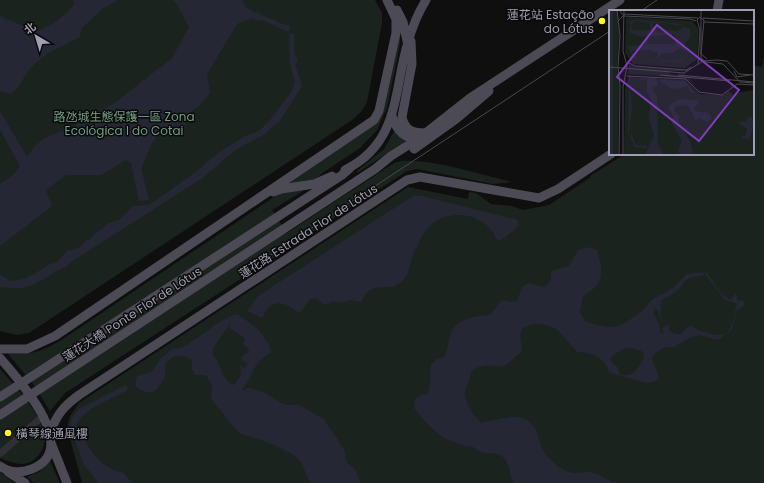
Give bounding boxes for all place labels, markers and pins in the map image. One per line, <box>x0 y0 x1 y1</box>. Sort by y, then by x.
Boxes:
place label: 蓮花站 Estação do Lótus <box>507 6 594 37</box>
marker: 蓮花站 Estação do Lótus <box>597 16 607 26</box>
place label: 橫琴線通風樓 <box>16 425 88 442</box>
marker: 橫琴線通風樓 <box>3 428 13 438</box>

